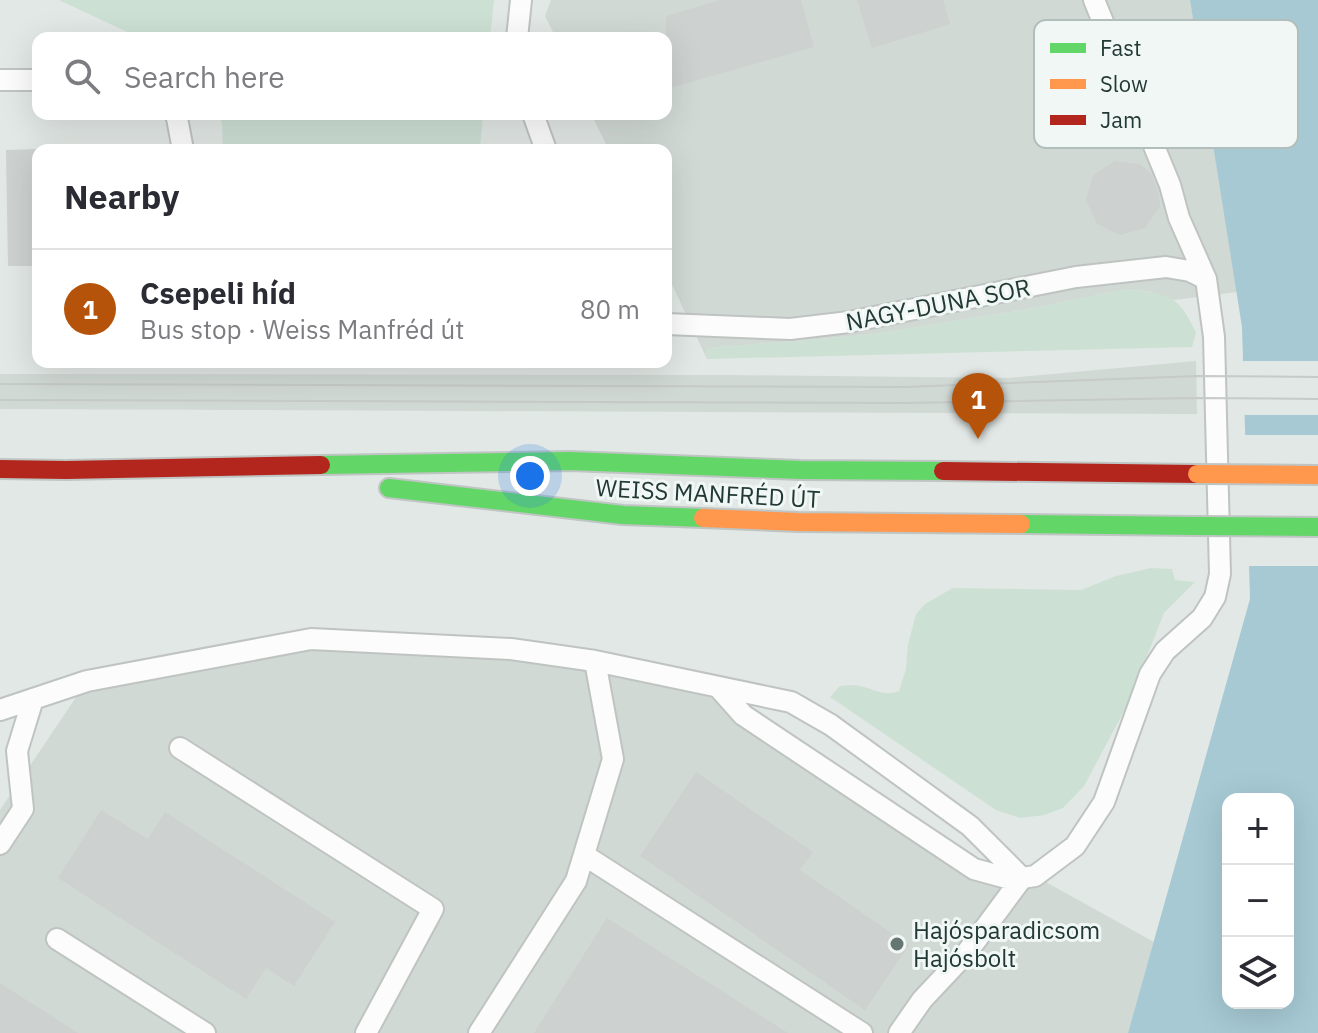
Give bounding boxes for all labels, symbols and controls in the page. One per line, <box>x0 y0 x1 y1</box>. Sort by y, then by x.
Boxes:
legend <box>1034 20 1298 148</box>
search box <box>32 32 672 120</box>
text: Fast <box>1100 33 1141 62</box>
icon: search <box>60 54 104 98</box>
text: Search here <box>124 57 285 96</box>
text: Slow <box>1100 69 1148 98</box>
text: Jam <box>1100 105 1142 134</box>
text: Nearby <box>64 174 179 218</box>
street label: NAGY-DUNA SOR <box>843 270 1033 338</box>
text: Csepeli híd <box>140 273 296 312</box>
text: 1 <box>82 292 98 326</box>
text: 80 m <box>580 292 640 326</box>
text: Bus stop · Weiss Manfréd út <box>140 312 464 346</box>
pin: 1 <box>952 373 1004 439</box>
your location <box>510 456 550 496</box>
street label: WEISS MANFRÉD ÚT <box>595 471 821 515</box>
map controls <box>1222 793 1294 1009</box>
button: + <box>1222 793 1294 865</box>
button: − <box>1222 865 1294 937</box>
place label: Hajósparadicsom Hajósbolt <box>913 914 1100 974</box>
marker: Hajósparadicsom Hajósbolt <box>888 935 906 953</box>
button: layers <box>1222 937 1294 1009</box>

